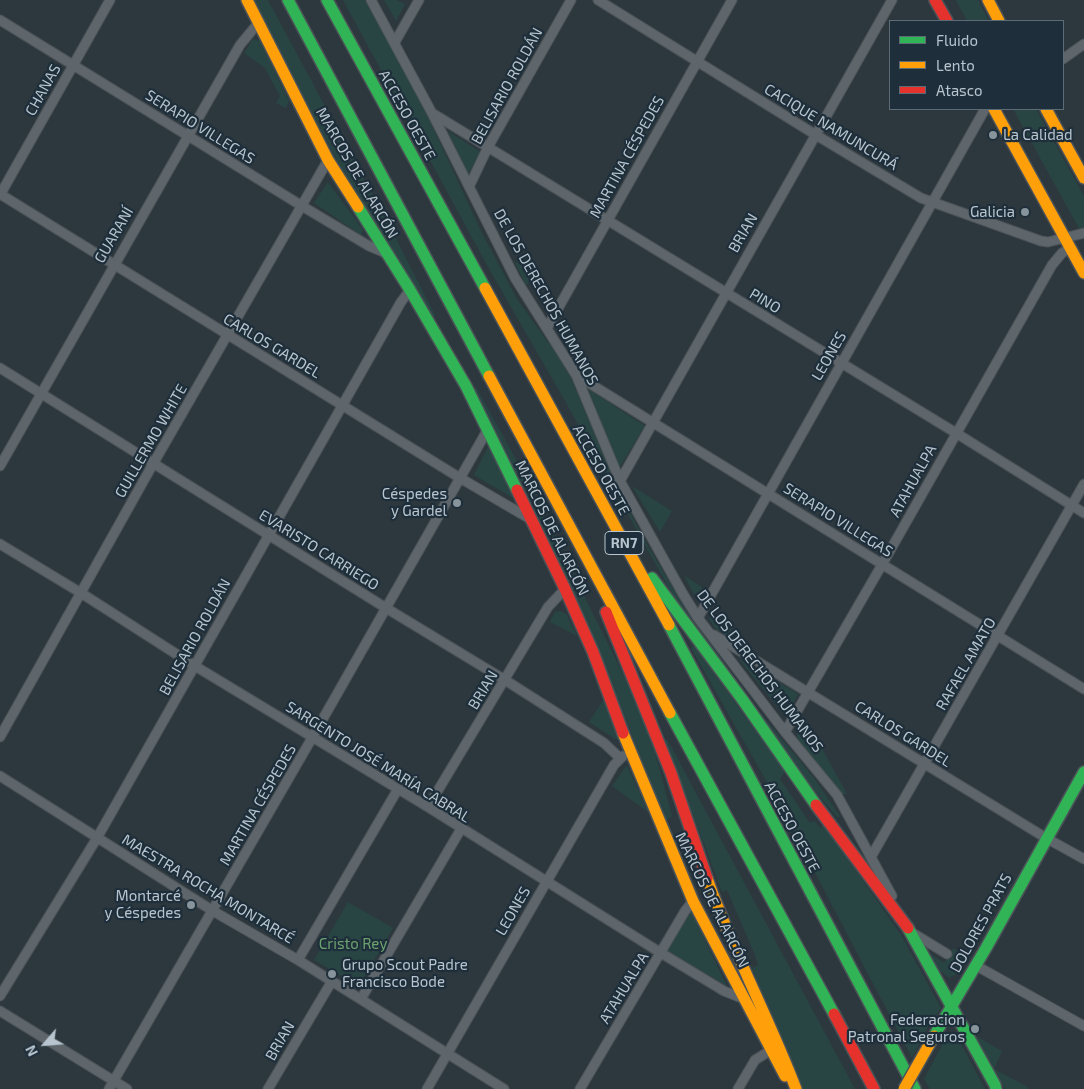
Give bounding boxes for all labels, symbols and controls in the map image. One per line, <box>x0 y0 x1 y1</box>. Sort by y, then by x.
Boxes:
legend <box>889 20 1064 110</box>
street label: BELISARIO ROLDÁN <box>468 25 546 147</box>
text: Fluido <box>936 31 978 49</box>
text: Lento <box>936 56 975 74</box>
street label: CHANAS <box>22 61 64 119</box>
street label: ACCESO OESTE <box>375 67 439 163</box>
street label: CACIQUE NAMUNCURÁ <box>761 80 901 174</box>
text: Atasco <box>936 81 982 99</box>
street label: SERAPIO VILLEGAS <box>142 86 258 168</box>
street label: MARTINA CÉSPEDES <box>586 93 668 221</box>
street label: MARCOS DE ALARCÓN <box>312 104 402 242</box>
place label: La Calidad <box>1003 126 1073 144</box>
marker: La Calidad <box>987 129 999 141</box>
place label: Galicia <box>970 203 1015 221</box>
street label: GUARANÍ <box>91 204 137 266</box>
street label: DE LOS DERECHOS HUMANOS <box>490 206 602 388</box>
marker: Galicia <box>1019 206 1031 218</box>
street label: BRIAN <box>725 210 761 256</box>
street label: PINO <box>746 285 784 317</box>
street label: CARLOS GARDEL <box>220 310 324 382</box>
street label: LEONES <box>808 328 850 384</box>
street label: GUILLERMO WHITE <box>111 381 191 501</box>
street label: ACCESO OESTE <box>569 422 633 518</box>
street label: ATAHUALPA <box>886 442 940 520</box>
street label: MARCOS DE ALARCÓN <box>511 457 593 599</box>
street label: SERAPIO VILLEGAS <box>780 479 896 561</box>
place label: Céspedes y Gardel <box>382 485 447 520</box>
marker: Céspedes y Gardel <box>451 497 463 509</box>
street label: EVARISTO CARRIEGO <box>256 506 382 594</box>
road number: RN7 <box>605 532 643 554</box>
street label: BELISARIO ROLDÁN <box>156 576 234 698</box>
street label: DE LOS DERECHOS HUMANOS <box>693 586 827 756</box>
street label: RAFAEL AMATO <box>932 614 1000 714</box>
street label: BRIAN <box>464 667 502 713</box>
street label: CARLOS GARDEL <box>851 697 955 771</box>
street label: SARGENTO JOSÉ MARÍA CABRAL <box>282 698 474 826</box>
street label: MARTINA CÉSPEDES <box>216 741 300 869</box>
street label: ACCESO OESTE <box>761 778 823 876</box>
street label: MARCOS DE ALARCÓN <box>671 829 753 971</box>
street label: MAESTRA ROCHA MONTARCÉ <box>119 830 297 948</box>
street label: DOLORES PRATS <box>946 870 1016 976</box>
street label: LEONES <box>492 883 534 939</box>
place label: Montarcé y Céspedes <box>104 887 181 922</box>
marker: Montarcé y Céspedes <box>185 899 197 911</box>
park label: Cristo Rey <box>319 935 387 953</box>
street label: ATAHUALPA <box>596 949 652 1027</box>
place label: Grupo Scout Padre Francisco Bode <box>342 956 468 991</box>
marker: Grupo Scout Padre Francisco Bode <box>326 968 338 980</box>
place label: Federacion Patronal Seguros <box>848 1011 965 1046</box>
street label: BRIAN <box>262 1018 298 1064</box>
north arrow <box>20 1019 70 1069</box>
marker: Federacion Patronal Seguros <box>969 1023 981 1035</box>
text: N <box>21 1043 41 1059</box>

